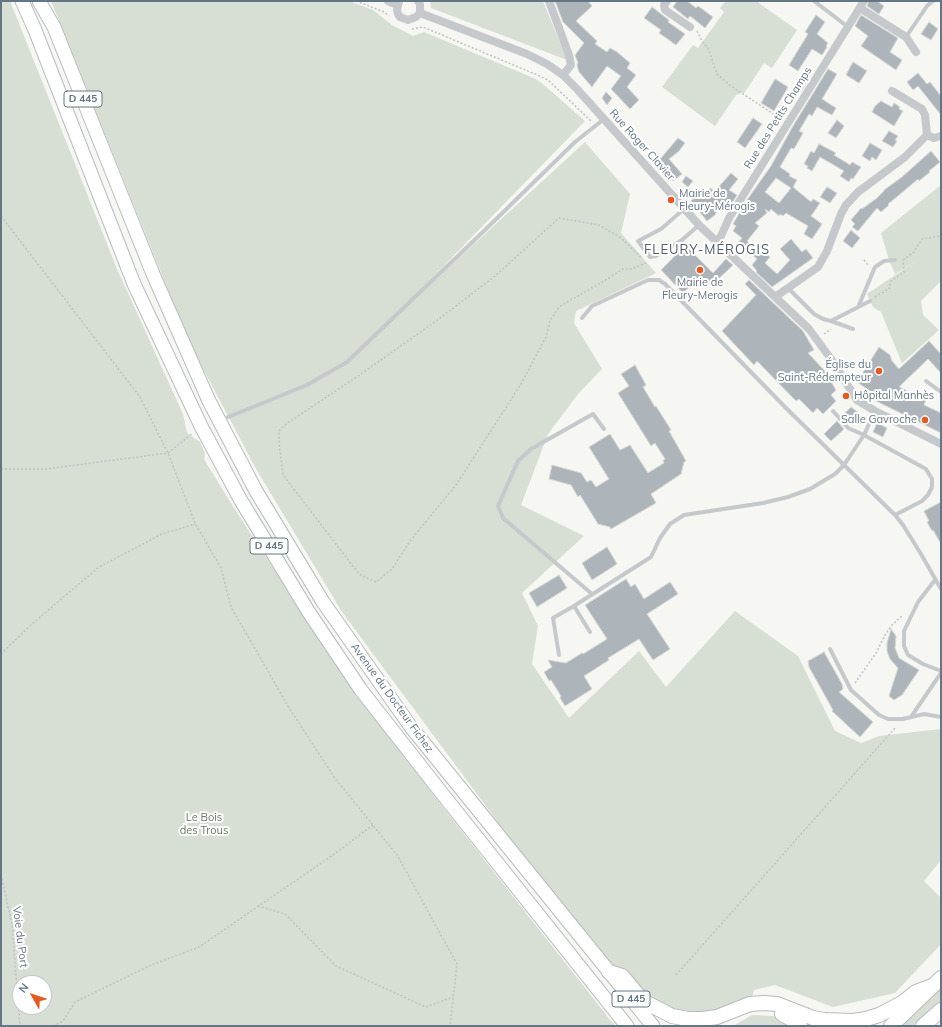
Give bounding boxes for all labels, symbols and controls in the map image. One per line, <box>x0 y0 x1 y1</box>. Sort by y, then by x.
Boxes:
street label: Rue des Petits Champs <box>741 65 815 171</box>
road number: D 445 <box>64 91 102 107</box>
street label: Rue Roger Clavier <box>607 107 677 183</box>
place label: Mairie de Fleury-Mérogis <box>679 187 755 213</box>
marker: Mairie de Fleury-Mérogis <box>666 195 676 205</box>
district label: FLEURY-MÉROGIS <box>644 242 770 258</box>
marker: Mairie de Fleury-Merogis <box>695 265 705 275</box>
place label: Mairie de Fleury-Merogis <box>662 276 738 302</box>
place label: Église du Saint-Rédempteur <box>778 358 871 384</box>
marker: Église du Saint-Rédempteur <box>874 366 884 376</box>
place label: Hôpital Manhès <box>854 389 934 403</box>
marker: Hôpital Manhès <box>841 391 851 401</box>
place label: Salle Gavroche <box>841 413 917 427</box>
marker: Salle Gavroche <box>920 415 930 425</box>
road number: D 445 <box>250 538 288 554</box>
street label: Avenue du Docteur Fichez <box>348 641 436 755</box>
park label: Le Bois des Trous <box>180 811 228 837</box>
street label: Voie du Port <box>10 905 30 969</box>
north arrow <box>12 975 52 1015</box>
text: N <box>15 980 32 996</box>
road number: D 445 <box>612 991 650 1007</box>

